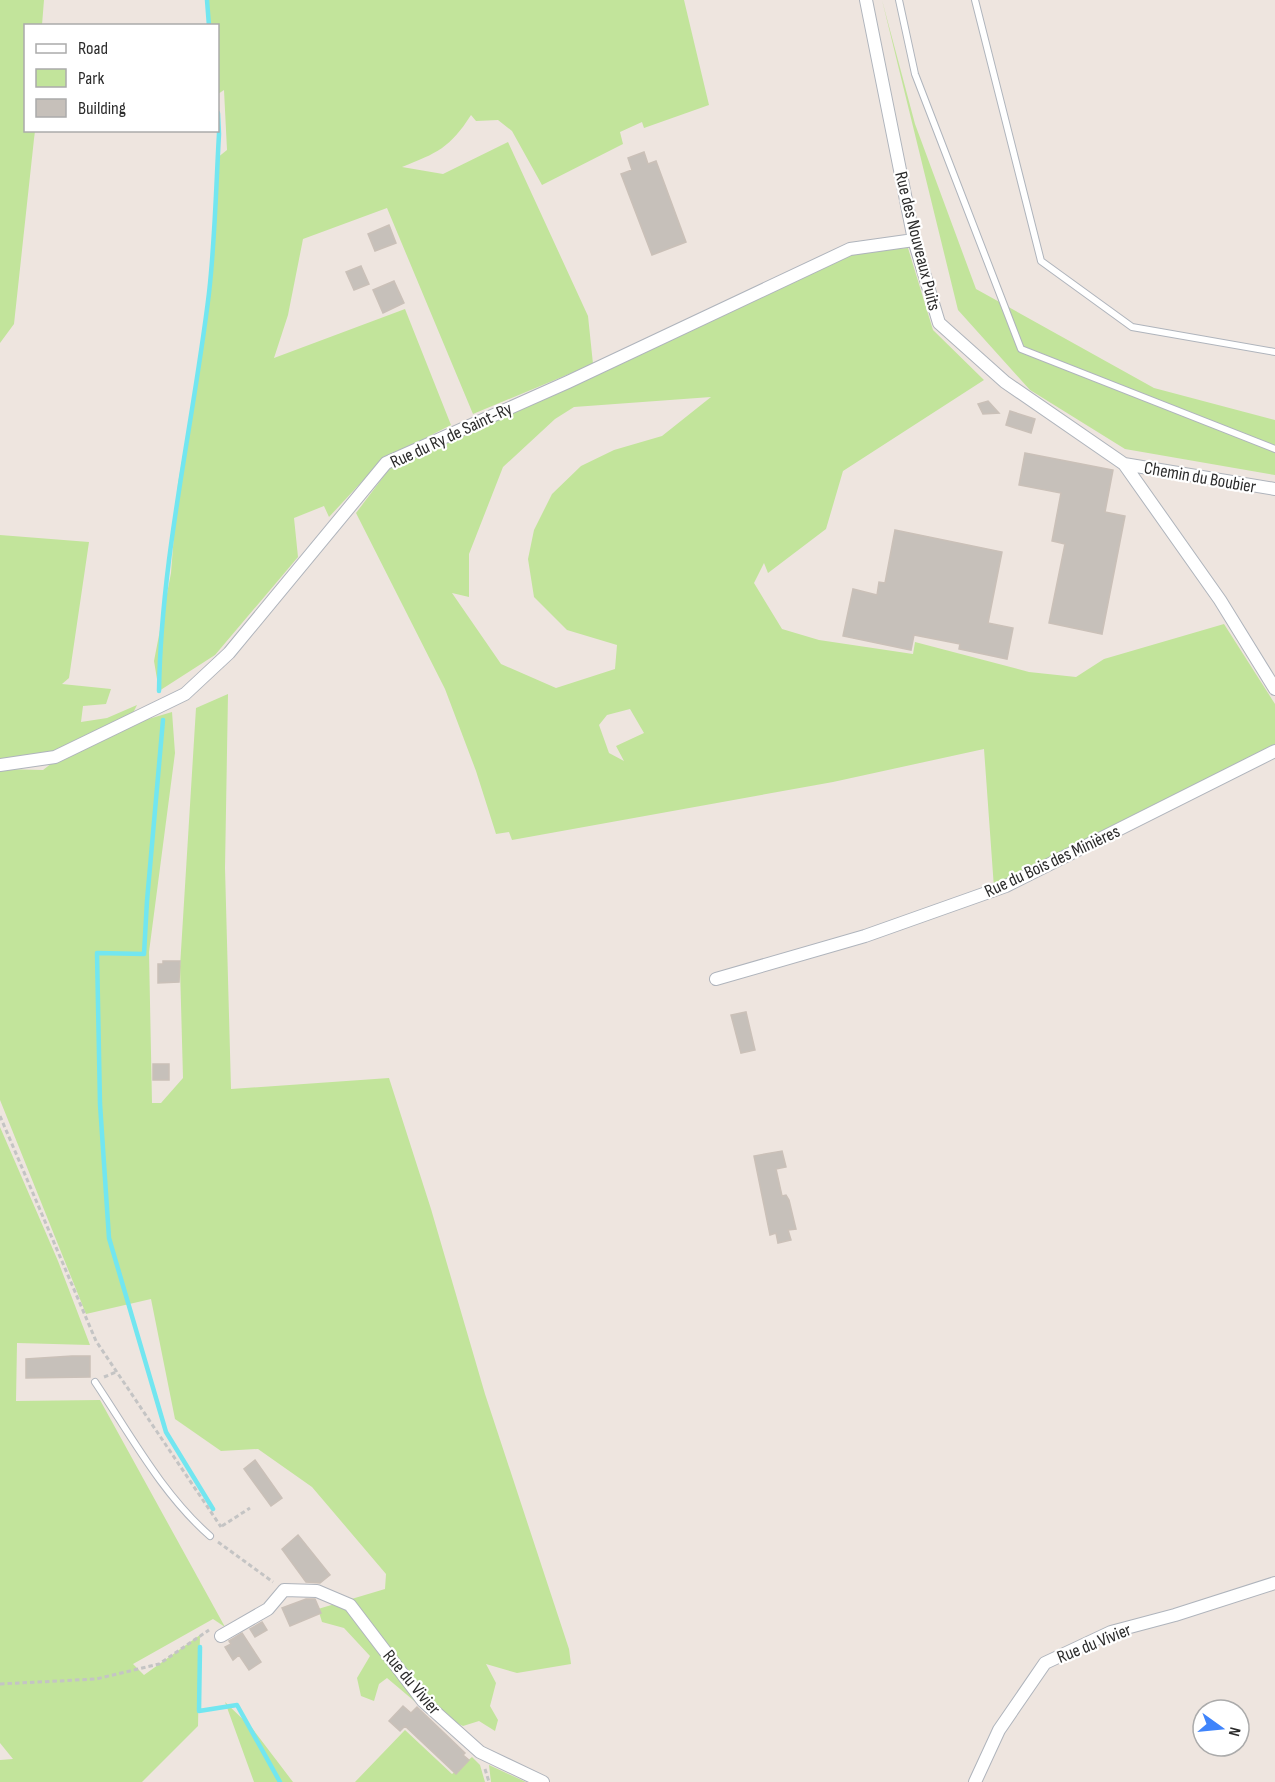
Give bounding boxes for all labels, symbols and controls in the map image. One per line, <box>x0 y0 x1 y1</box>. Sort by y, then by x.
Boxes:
legend <box>24 24 219 132</box>
text: Road <box>78 38 108 59</box>
text: Park <box>78 68 104 89</box>
text: Building <box>78 98 126 119</box>
street label: Rue des Nouveaux Puits <box>890 169 945 313</box>
street label: Rue du Ry de Saint-Ry <box>387 398 516 473</box>
street label: Chemin du Boubier <box>1142 457 1258 498</box>
street label: Rue du Bois des Minières <box>981 821 1123 902</box>
street label: Rue du Vivier <box>1054 1619 1134 1668</box>
street label: Rue du Vivier <box>379 1646 445 1719</box>
north arrow <box>1191 1698 1251 1758</box>
text: N <box>1224 1725 1244 1738</box>

